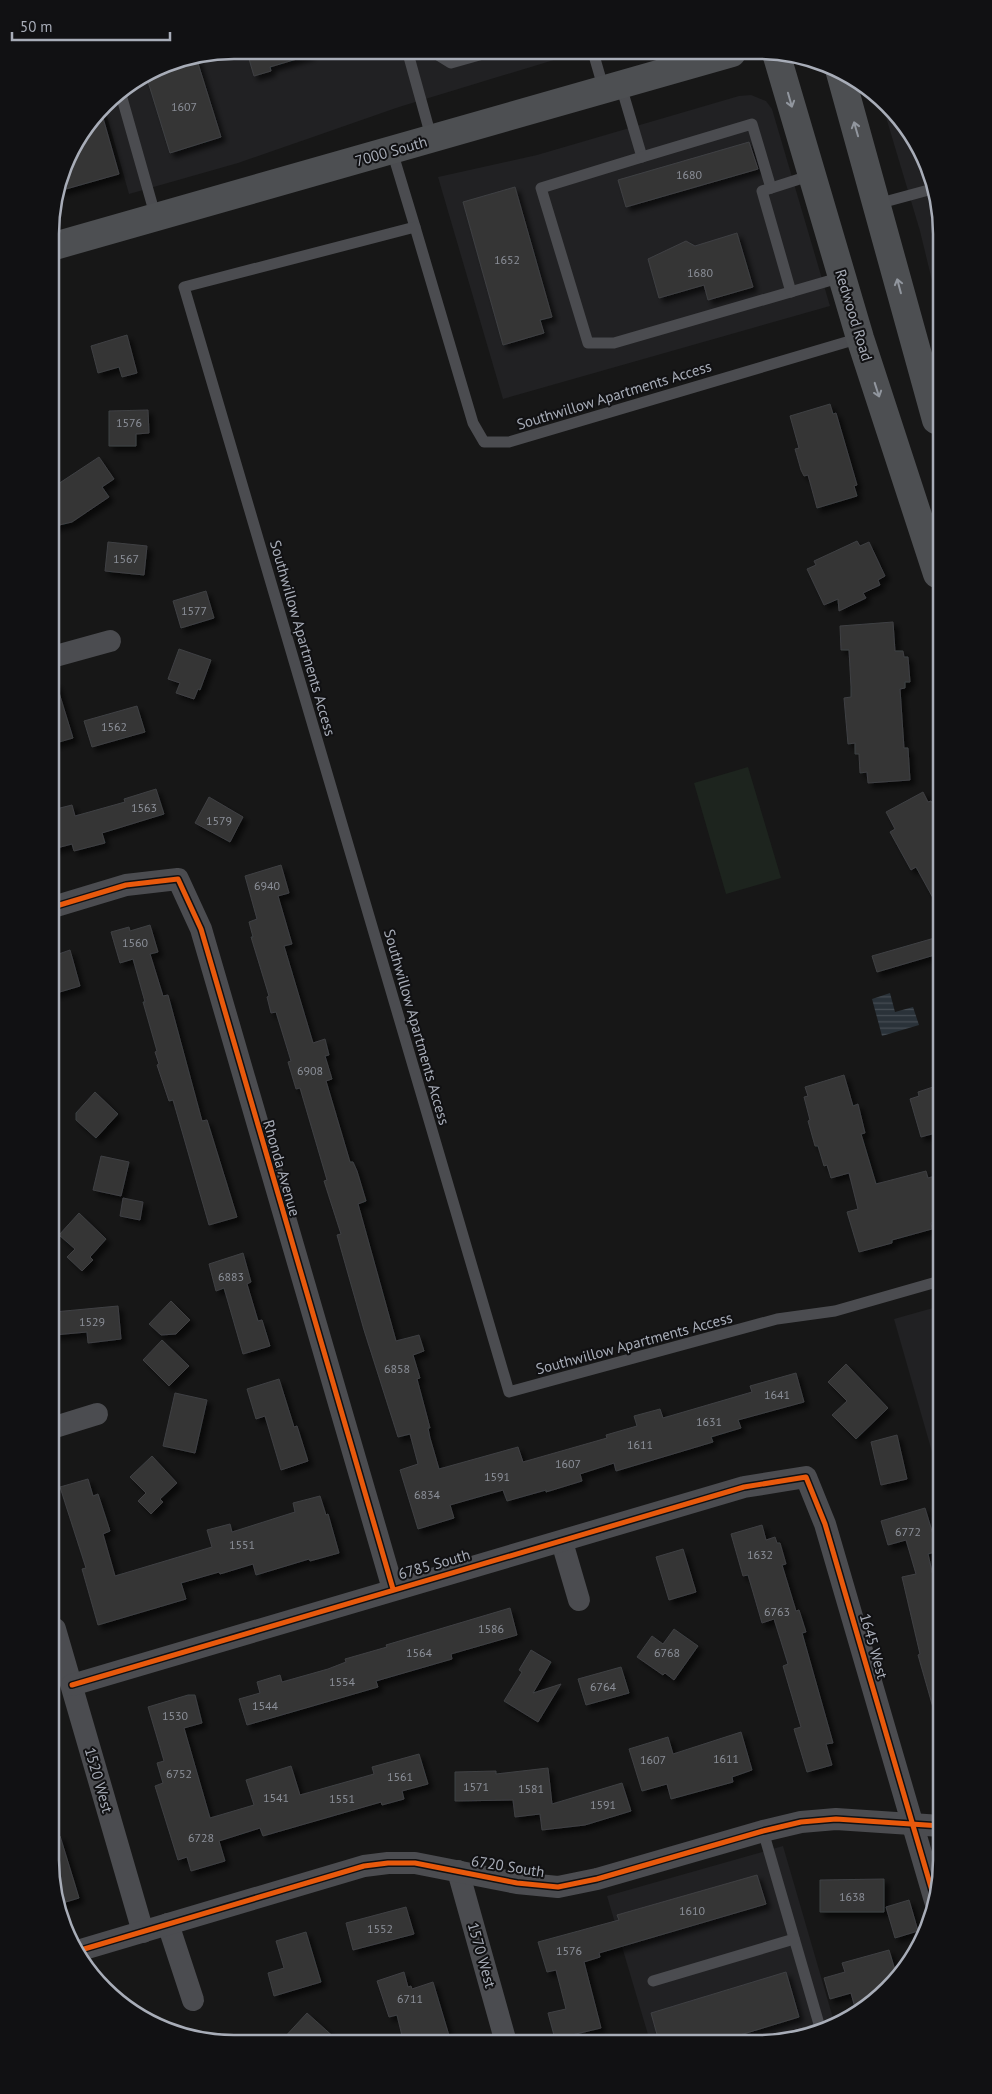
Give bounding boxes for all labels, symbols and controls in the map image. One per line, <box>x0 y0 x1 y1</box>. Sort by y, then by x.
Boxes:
scale bar <box>12 10 170 42</box>
text: 50 m <box>20 17 53 36</box>
one-way arrow <box>786 92 796 108</box>
house number: 1607 <box>171 99 197 114</box>
one-way arrow <box>850 121 860 137</box>
street label: 7000 South <box>353 132 429 170</box>
house number: 1680 <box>676 167 703 182</box>
house number: 1652 <box>494 252 520 267</box>
house number: 1680 <box>687 265 714 280</box>
street label: Redwood Road <box>831 267 877 363</box>
one-way arrow <box>893 278 903 294</box>
street label: Southwillow Apartments Access <box>514 356 714 434</box>
one-way arrow <box>873 382 882 397</box>
house number: 1576 <box>116 415 142 430</box>
street label: Southwillow Apartments Access <box>266 538 340 738</box>
house number: 1567 <box>113 551 139 566</box>
house number: 1577 <box>181 603 207 618</box>
house number: 1562 <box>101 719 127 734</box>
house number: 1563 <box>131 800 157 815</box>
house number: 1579 <box>206 813 232 828</box>
house number: 6940 <box>254 878 281 893</box>
street label: Southwillow Apartments Access <box>380 927 454 1127</box>
house number: 1560 <box>122 935 149 950</box>
house number: 6908 <box>297 1063 323 1078</box>
street label: Rhonda Avenue <box>259 1118 305 1218</box>
house number: 6883 <box>218 1269 244 1284</box>
street label: Southwillow Apartments Access <box>534 1308 734 1378</box>
house number: 1529 <box>79 1314 105 1329</box>
house number: 6858 <box>384 1361 410 1376</box>
house number: 1641 <box>764 1387 790 1402</box>
house number: 1631 <box>696 1414 722 1429</box>
house number: 1611 <box>627 1437 653 1452</box>
house number: 1607 <box>555 1456 581 1471</box>
house number: 1591 <box>484 1469 510 1484</box>
house number: 6834 <box>414 1487 441 1502</box>
house number: 6772 <box>895 1524 921 1539</box>
house number: 1551 <box>229 1537 255 1552</box>
street label: 6785 South <box>396 1545 472 1583</box>
house number: 1632 <box>747 1547 773 1562</box>
house number: 6763 <box>764 1604 790 1619</box>
street label: 1645 West <box>856 1611 892 1681</box>
house number: 1586 <box>478 1621 504 1636</box>
house number: 1564 <box>406 1645 433 1660</box>
house number: 6768 <box>654 1645 680 1660</box>
house number: 1554 <box>329 1674 356 1689</box>
house number: 6764 <box>590 1679 617 1694</box>
house number: 1544 <box>252 1698 279 1713</box>
house number: 1530 <box>162 1708 189 1723</box>
street label: 1520 West <box>81 1745 117 1815</box>
house number: 1611 <box>713 1751 739 1766</box>
house number: 1607 <box>640 1752 666 1767</box>
house number: 6752 <box>166 1766 192 1781</box>
house number: 1561 <box>387 1769 413 1784</box>
house number: 1571 <box>463 1779 489 1794</box>
house number: 1581 <box>518 1781 544 1796</box>
house number: 1541 <box>263 1790 289 1805</box>
house number: 1551 <box>329 1791 355 1806</box>
house number: 1591 <box>590 1797 616 1812</box>
house number: 6728 <box>188 1830 214 1845</box>
street label: 6720 South <box>470 1851 546 1881</box>
house number: 1638 <box>839 1889 865 1904</box>
house number: 1610 <box>679 1903 706 1918</box>
street label: 1570 West <box>464 1920 500 1990</box>
house number: 1552 <box>367 1921 393 1936</box>
house number: 1576 <box>556 1943 582 1958</box>
house number: 6711 <box>397 1991 423 2006</box>

